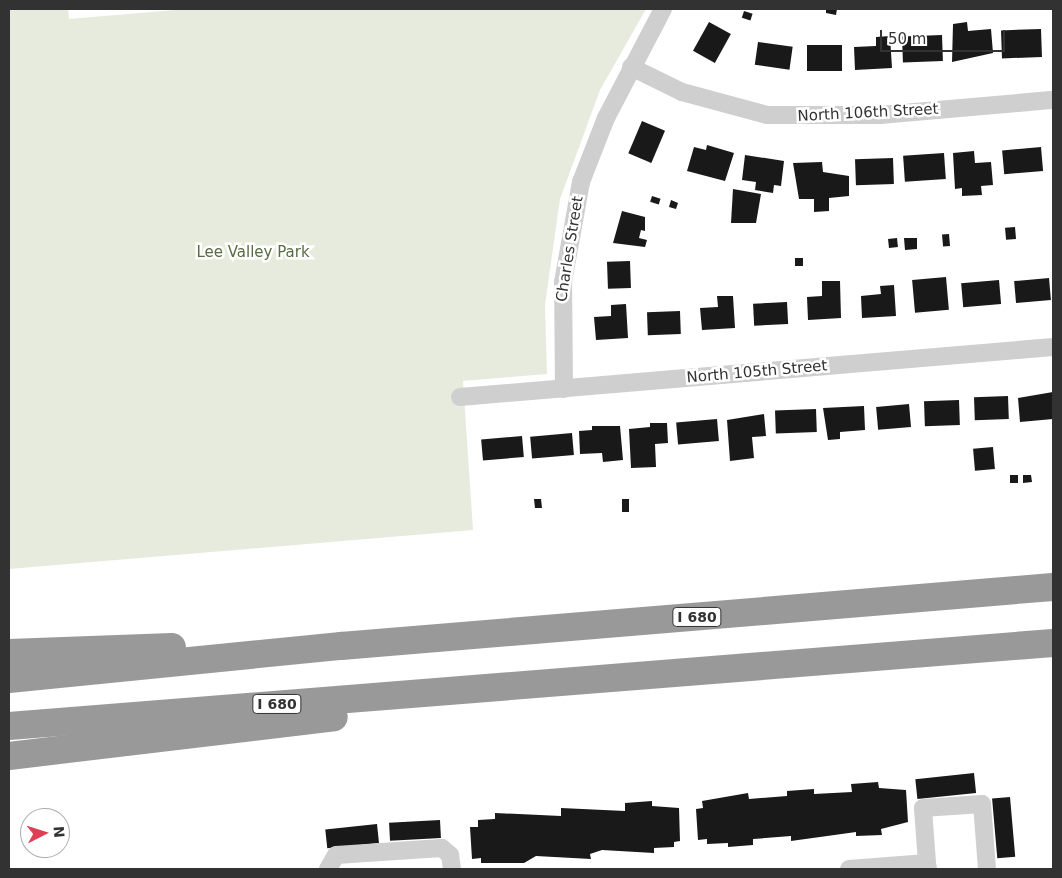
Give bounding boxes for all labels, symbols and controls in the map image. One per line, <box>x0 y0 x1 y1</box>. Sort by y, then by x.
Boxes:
scale bar <box>882 20 1007 52</box>
text: 50 m <box>888 30 926 48</box>
street label: North 106th Street <box>797 100 939 126</box>
street label: Charles Street <box>553 195 587 303</box>
park label: Lee Valley Park <box>196 244 310 262</box>
street label: North 105th Street <box>686 357 828 387</box>
road number: I 680 <box>672 606 722 628</box>
road number: I 680 <box>252 692 302 716</box>
north arrow <box>20 808 70 858</box>
text: N <box>50 825 67 838</box>

